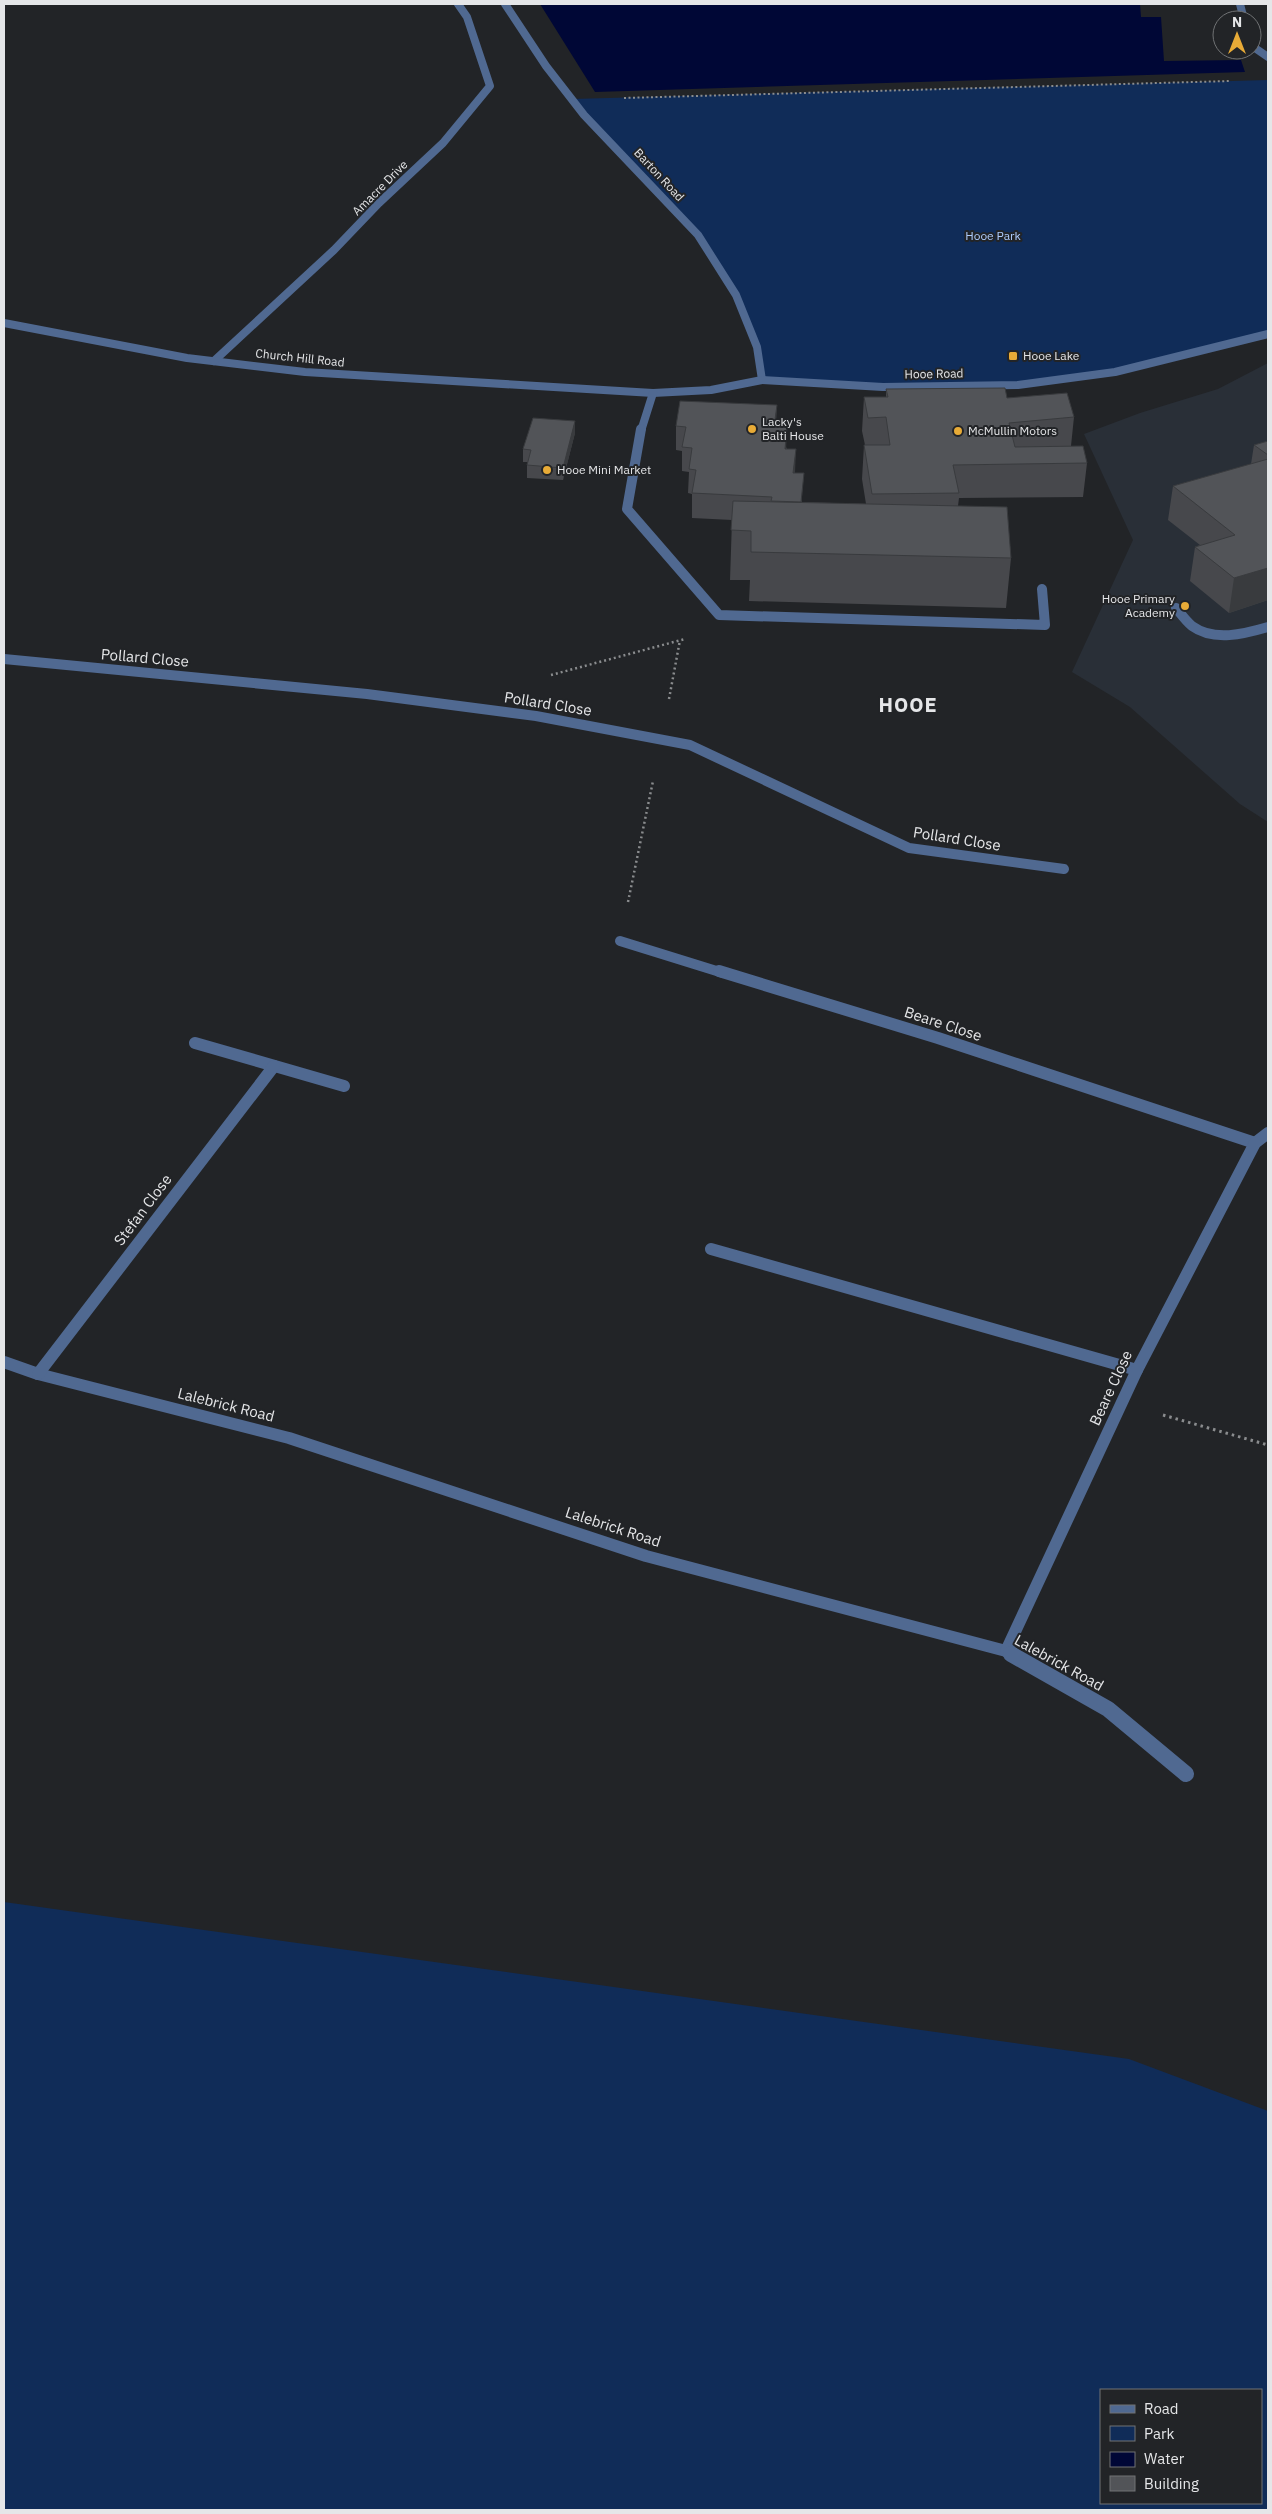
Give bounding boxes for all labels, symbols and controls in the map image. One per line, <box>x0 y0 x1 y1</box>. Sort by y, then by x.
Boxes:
north arrow <box>1212 10 1262 60</box>
text: N <box>1232 13 1242 31</box>
street label: Barton Road <box>631 145 688 204</box>
street label: Amacre Drive <box>349 157 411 218</box>
park label: Hooe Park <box>965 228 1021 243</box>
street label: Church Hill Road <box>255 345 345 370</box>
place label: Hooe Lake <box>1023 348 1080 363</box>
marker: Hooe Lake <box>1007 350 1019 362</box>
street label: Hooe Road <box>904 365 964 382</box>
place label: Lacky's Balti House <box>762 414 824 443</box>
marker: Lacky's Balti House <box>746 423 758 435</box>
place label: McMullin Motors <box>968 423 1057 438</box>
marker: McMullin Motors <box>952 425 964 437</box>
place label: Hooe Mini Market <box>557 462 651 477</box>
marker: Hooe Mini Market <box>541 464 553 476</box>
place label: Hooe Primary Academy <box>1102 591 1175 620</box>
marker: Hooe Primary Academy <box>1179 600 1191 612</box>
street label: Pollard Close <box>100 644 190 671</box>
street label: Pollard Close <box>503 687 593 720</box>
district label: HOOE <box>878 691 938 718</box>
street label: Pollard Close <box>912 822 1002 855</box>
street label: Beare Close <box>902 1002 984 1045</box>
street label: Stefan Close <box>110 1170 176 1249</box>
street label: Beare Close <box>1085 1347 1136 1428</box>
street label: Lalebrick Road <box>176 1383 277 1426</box>
street label: Lalebrick Road <box>563 1502 663 1551</box>
street label: Lalebrick Road <box>1011 1630 1107 1695</box>
legend <box>1100 2389 1262 2504</box>
text: Road <box>1144 2399 1179 2418</box>
text: Park <box>1144 2424 1174 2443</box>
text: Water <box>1144 2449 1185 2468</box>
text: Building <box>1144 2474 1199 2493</box>

